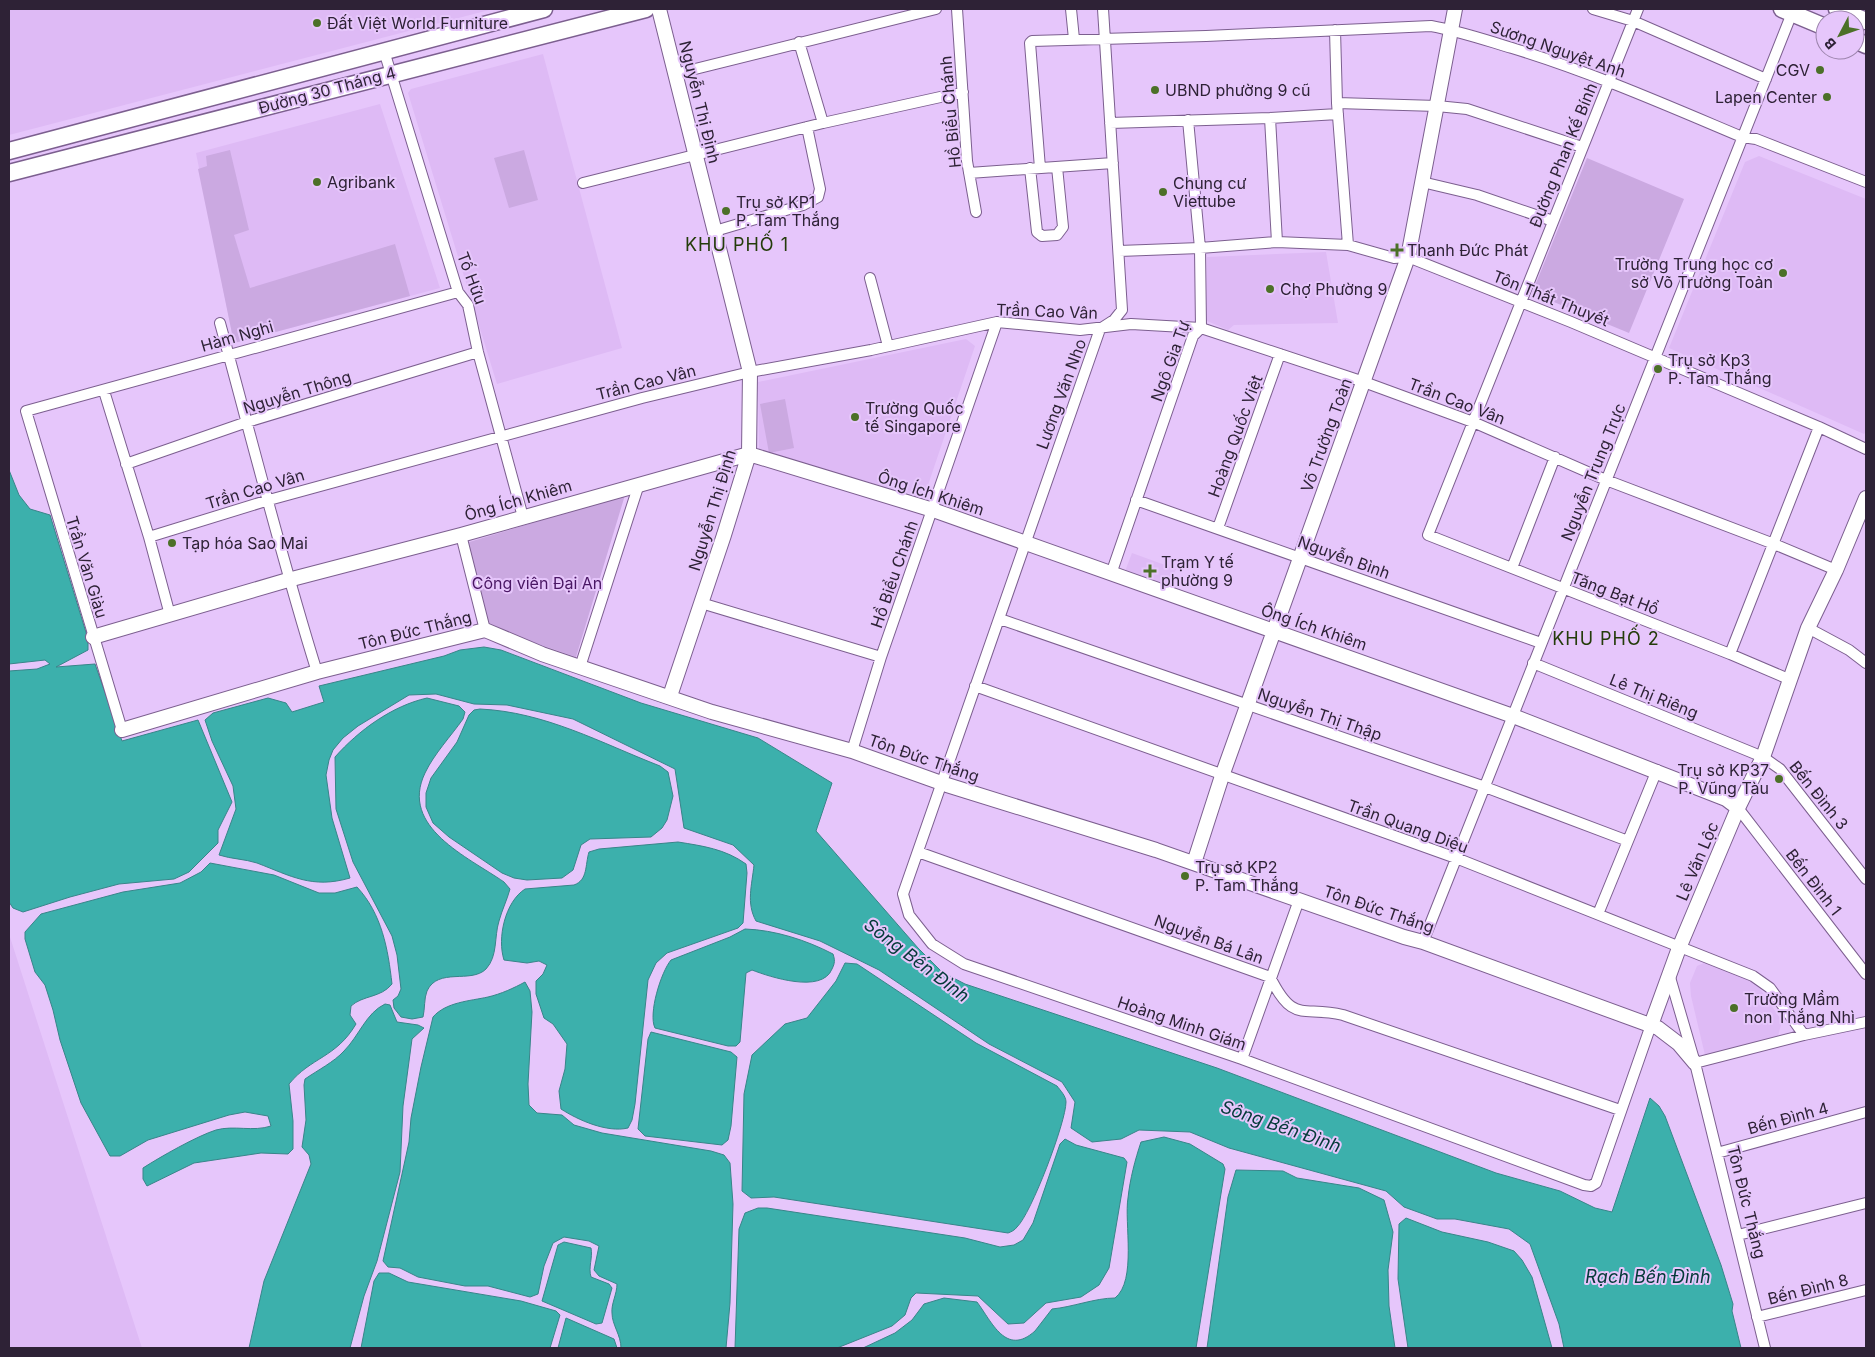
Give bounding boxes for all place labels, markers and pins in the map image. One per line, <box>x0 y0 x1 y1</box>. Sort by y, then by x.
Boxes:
place label: Đất Việt World Furniture <box>327 13 508 33</box>
marker: Đất Việt World Furniture <box>311 17 323 29</box>
place label: CGV <box>1776 60 1810 80</box>
marker: CGV <box>1814 64 1826 76</box>
place label: UBND phường 9 cũ <box>1165 80 1310 100</box>
marker: UBND phường 9 cũ <box>1149 84 1161 96</box>
place label: Lapen Center <box>1715 87 1817 107</box>
marker: Lapen Center <box>1821 91 1833 103</box>
place label: Agribank <box>327 172 395 192</box>
place label: Chung cư Viettube <box>1173 173 1247 211</box>
marker: Agribank <box>311 176 323 188</box>
marker: Chung cư Viettube <box>1157 186 1169 198</box>
place label: Trụ sở KP1 P. Tam Thắng <box>736 192 839 230</box>
marker: Trụ sở KP1 P. Tam Thắng <box>720 205 732 217</box>
place label: Thanh Đức Phát <box>1407 240 1528 260</box>
marker: Thanh Đức Phát <box>1391 244 1403 256</box>
place label: Trường Trung học cơ sở Võ Trường Toản <box>1615 254 1773 292</box>
marker: Trường Trung học cơ sở Võ Trường Toản <box>1777 267 1789 279</box>
place label: Chợ Phường 9 <box>1280 279 1387 299</box>
marker: Chợ Phường 9 <box>1264 283 1276 295</box>
place label: Trụ sở Kp3 P. Tam Thắng <box>1668 350 1771 388</box>
marker: Trụ sở Kp3 P. Tam Thắng <box>1652 363 1664 375</box>
place label: Trường Quốc tế Singapore <box>865 398 964 436</box>
marker: Trường Quốc tế Singapore <box>849 411 861 423</box>
place label: Tạp hóa Sao Mai <box>182 533 308 553</box>
marker: Tạp hóa Sao Mai <box>166 537 178 549</box>
place label: Trạm Y tế phường 9 <box>1161 552 1234 590</box>
marker: Trạm Y tế phường 9 <box>1143 564 1157 578</box>
place label: Trụ sở KP37 P. Vũng Tàu <box>1677 760 1769 798</box>
marker: Trụ sở KP37 P. Vũng Tàu <box>1773 773 1785 785</box>
place label: Trụ sở KP2 P. Tam Thắng <box>1195 857 1298 895</box>
marker: Trụ sở KP2 P. Tam Thắng <box>1179 870 1191 882</box>
place label: Trường Mầm non Thắng Nhì <box>1744 989 1855 1027</box>
marker: Trường Mầm non Thắng Nhì <box>1728 1002 1740 1014</box>

